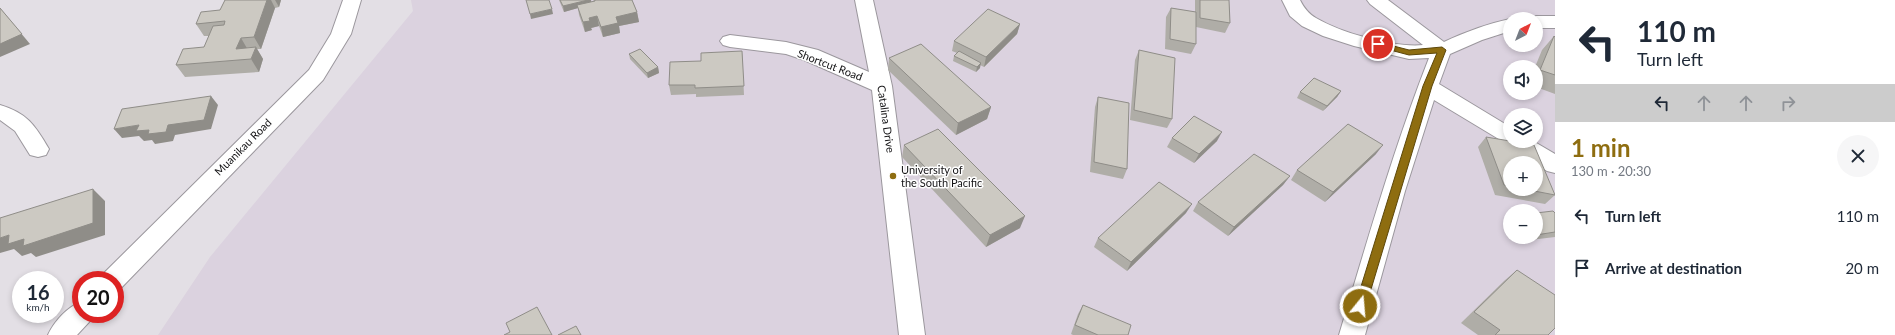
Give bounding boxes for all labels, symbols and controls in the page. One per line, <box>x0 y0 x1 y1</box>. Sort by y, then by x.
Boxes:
north arrow <box>1503 12 1543 52</box>
map controls <box>1503 12 1543 244</box>
text: 110 m <box>1637 14 1716 48</box>
icon: left <box>1571 16 1623 68</box>
pin <box>1361 27 1395 61</box>
icon: arrive <box>1367 33 1389 55</box>
street label: Shortcut Road <box>796 46 865 83</box>
text: Turn left <box>1637 48 1703 70</box>
button: sound <box>1503 60 1543 100</box>
street label: Catalina Drive <box>875 84 898 154</box>
icon: left <box>1651 92 1673 114</box>
icon: ahead <box>1693 92 1715 114</box>
icon: ahead <box>1735 92 1757 114</box>
icon: right <box>1777 92 1799 114</box>
button: layers <box>1503 108 1543 148</box>
street label: Muanikau Road <box>212 116 274 178</box>
text: 1 min <box>1571 133 1631 162</box>
button: close <box>1837 135 1879 177</box>
button: + <box>1503 156 1543 196</box>
place label: University of the South Pacific <box>901 163 982 189</box>
text: 130 m · 20:30 <box>1571 163 1651 179</box>
marker: University of the South Pacific <box>888 171 898 181</box>
button: − <box>1503 204 1543 244</box>
icon: left <box>1571 205 1593 227</box>
text: Turn left <box>1605 207 1661 225</box>
text: 110 m <box>1837 207 1879 225</box>
icon: arrive <box>1571 257 1593 279</box>
text: Arrive at destination <box>1605 259 1742 277</box>
text: 20 m <box>1845 259 1879 277</box>
speed limit sign: 20 <box>72 271 124 323</box>
text: 16 <box>26 280 50 304</box>
position arrow <box>1339 285 1381 327</box>
text: km/h <box>26 301 50 313</box>

